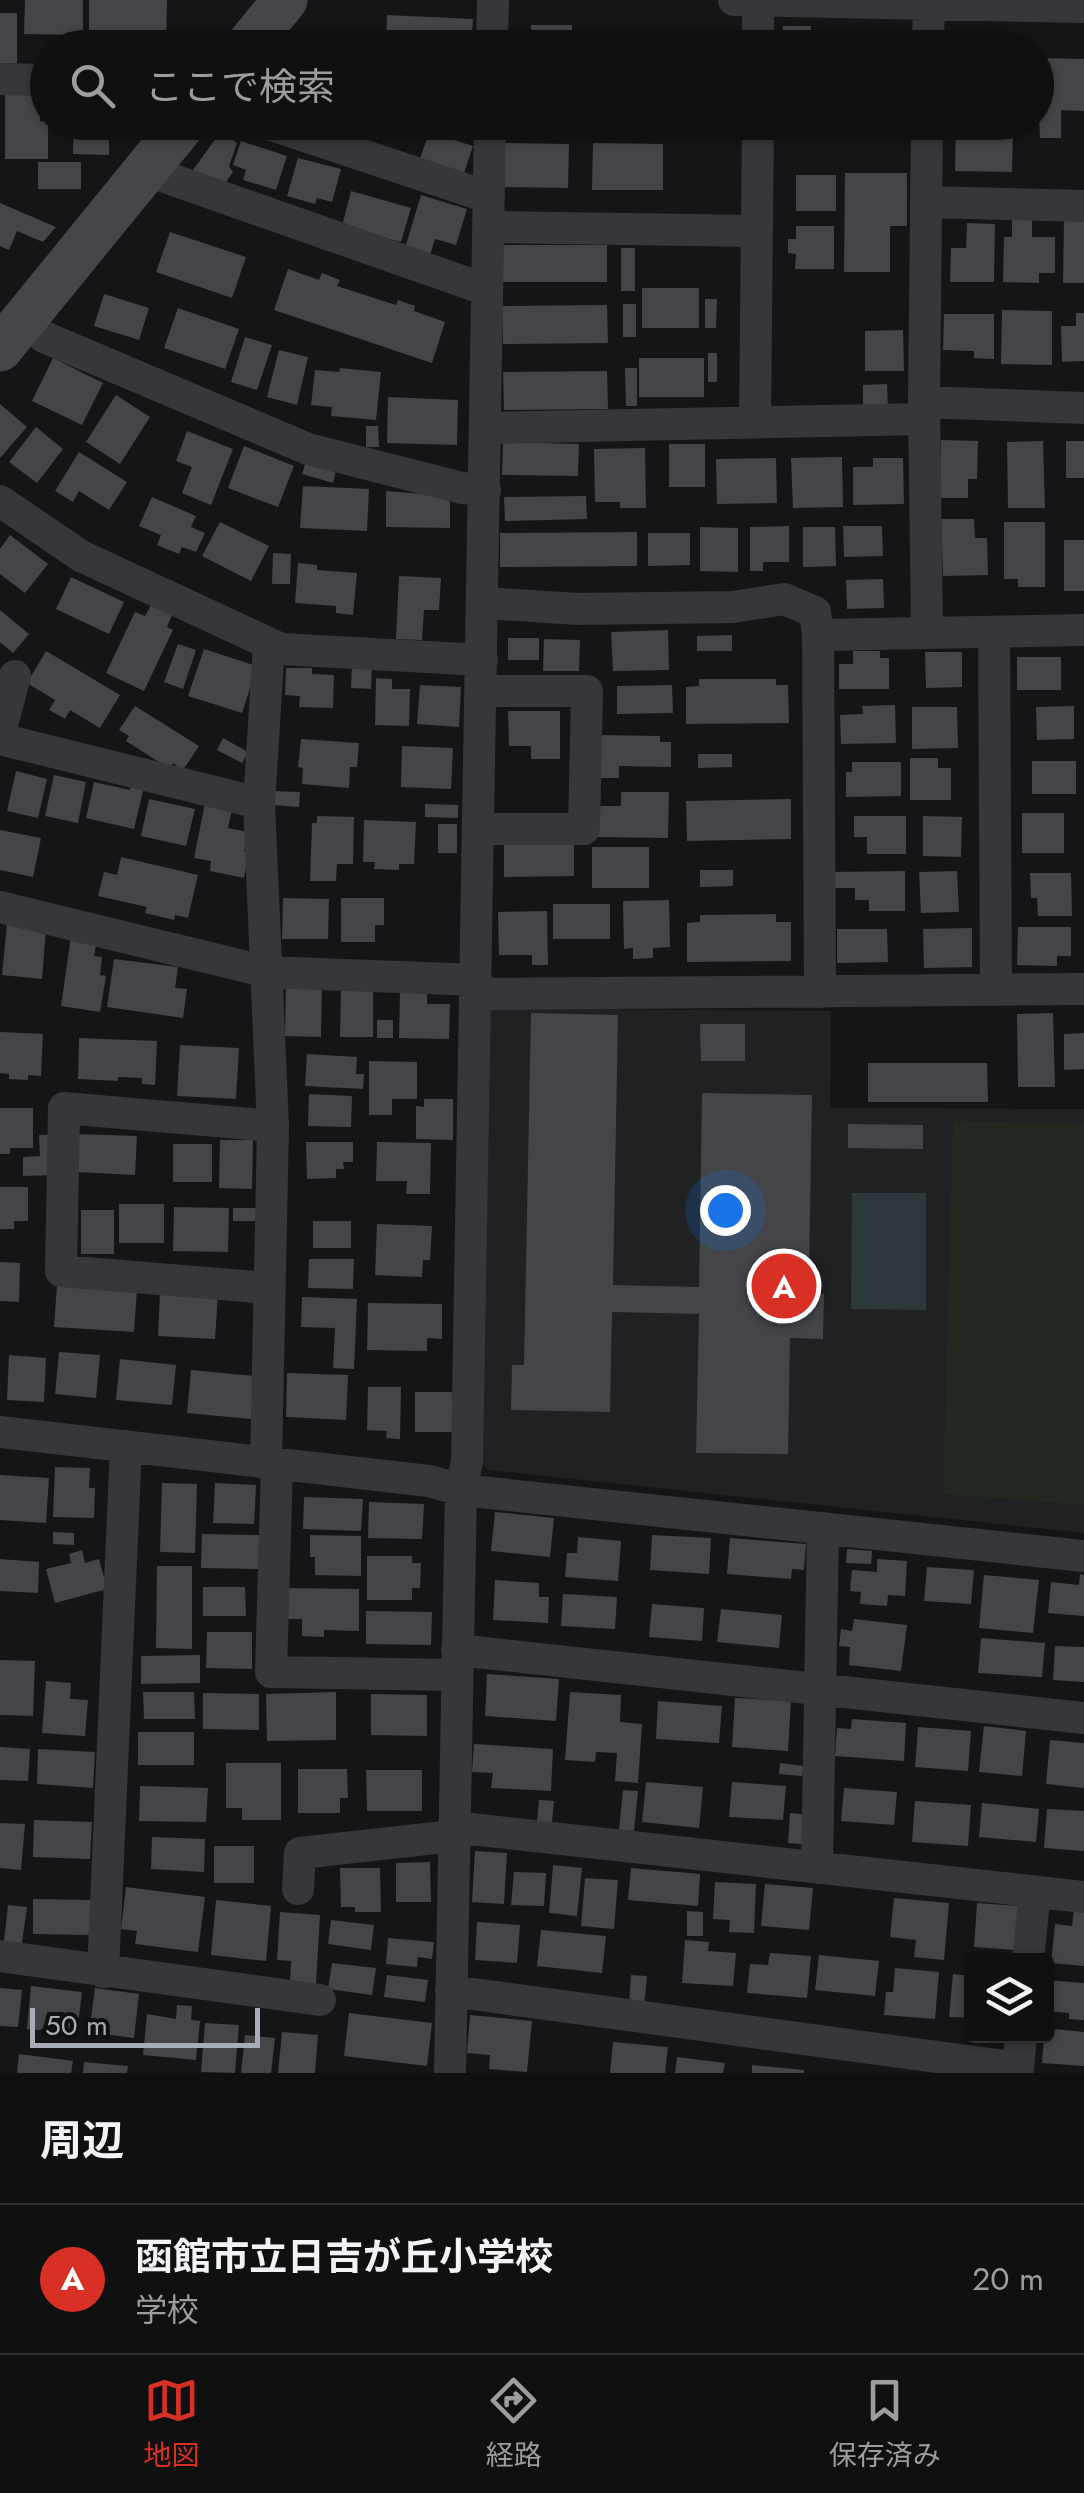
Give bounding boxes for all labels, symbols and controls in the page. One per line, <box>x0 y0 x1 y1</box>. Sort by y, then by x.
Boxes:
search box <box>30 30 1054 140</box>
icon: search <box>65 58 120 113</box>
text: ここで検索 <box>145 59 335 114</box>
your location <box>700 1185 751 1236</box>
pin: A <box>752 1248 816 1324</box>
map controls <box>964 1953 1054 2043</box>
button: layers <box>964 1953 1054 2043</box>
scale bar <box>30 2003 260 2048</box>
text: 50 m <box>45 2005 108 2046</box>
text: 周辺 <box>40 2110 124 2171</box>
text: 函館市立日吉が丘小学校 <box>135 2229 553 2284</box>
text: A <box>61 2256 84 2302</box>
text: 20 m <box>972 2256 1044 2302</box>
text: 学校 <box>135 2287 199 2333</box>
tab: 地図 <box>143 2373 199 2476</box>
tab: 経路 <box>486 2373 542 2476</box>
tab: 保存済み <box>829 2373 941 2476</box>

